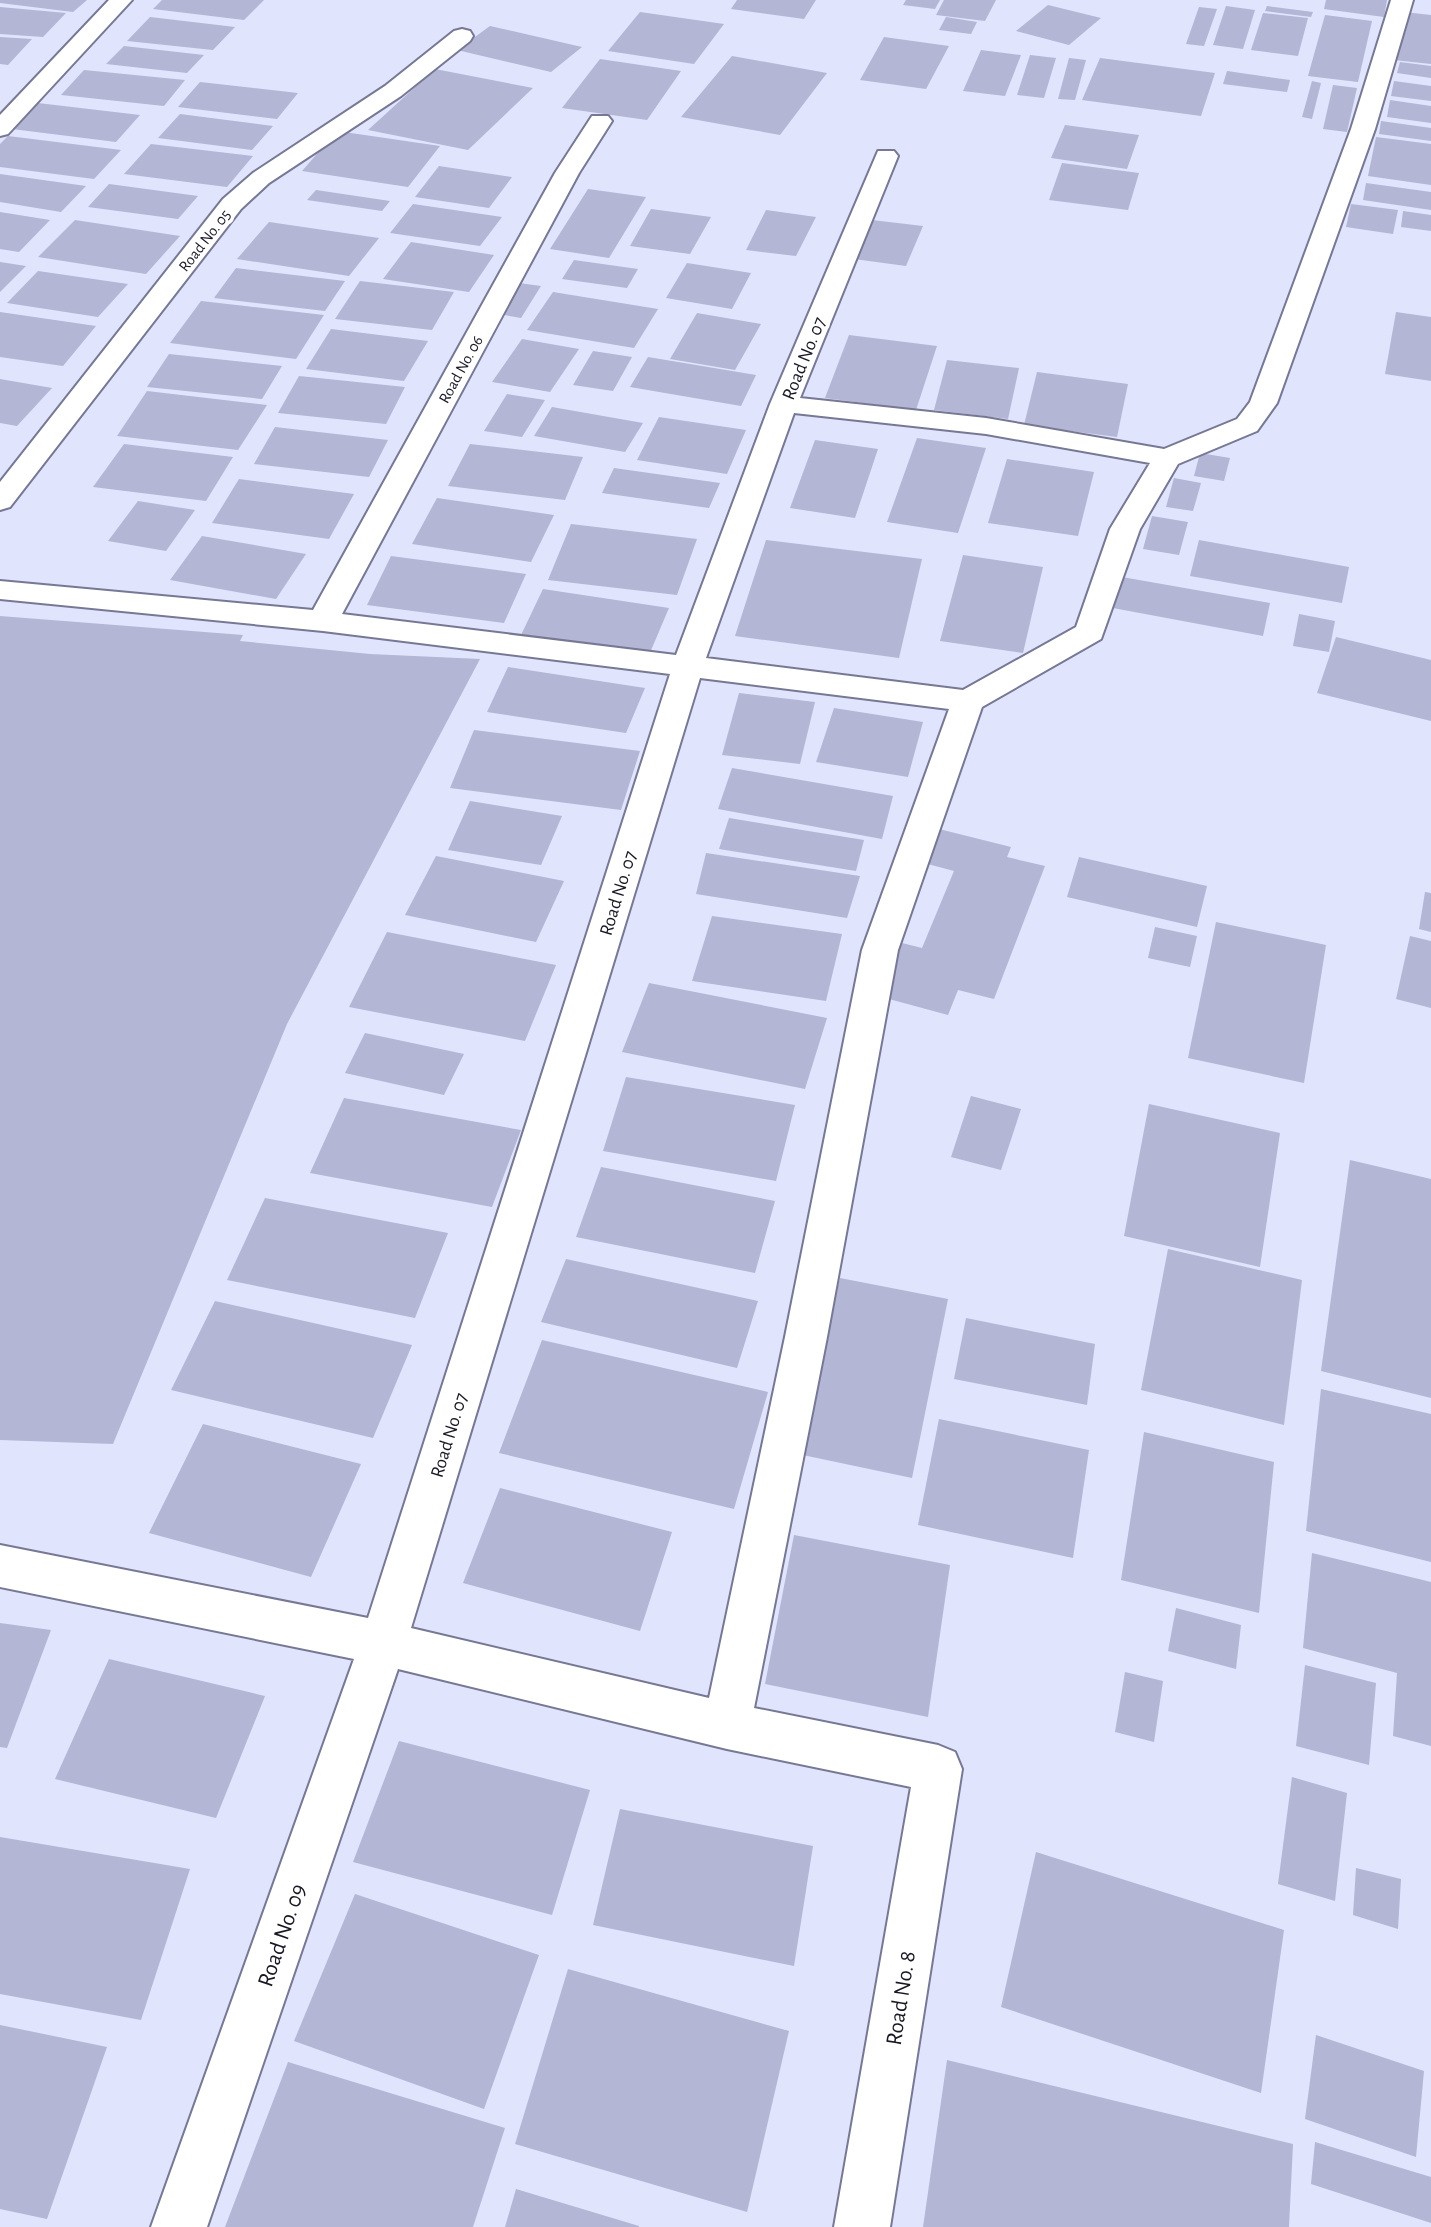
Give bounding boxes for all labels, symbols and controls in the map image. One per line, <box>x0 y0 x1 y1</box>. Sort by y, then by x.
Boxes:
street label: Road No. 05 <box>176 207 234 275</box>
street label: Road No. 07 <box>779 314 830 403</box>
street label: Road No. 06 <box>436 333 486 406</box>
street label: Road No. 07 <box>597 849 640 938</box>
street label: Road No. 07 <box>428 1391 471 1480</box>
street label: Road No. 09 <box>254 1881 311 1990</box>
street label: Road No. 8 <box>883 1950 920 2047</box>

